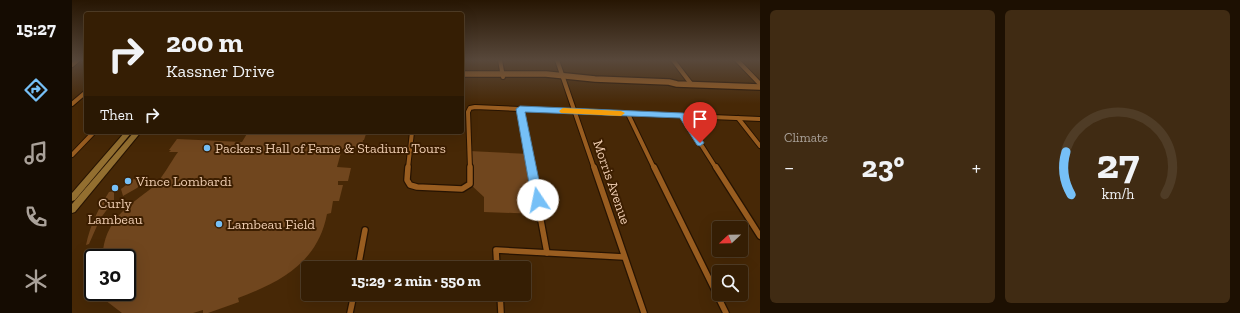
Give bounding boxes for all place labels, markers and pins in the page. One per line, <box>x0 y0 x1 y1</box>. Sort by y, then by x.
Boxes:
pin <box>683 102 717 143</box>
place label: Packers Hall of Fame & Stadium Tours <box>215 140 446 157</box>
marker: Packers Hall of Fame & Stadium Tours <box>202 143 212 153</box>
place label: Vince Lombardi <box>135 173 232 190</box>
marker: Vince Lombardi <box>123 176 133 186</box>
marker: Curly Lambeau <box>110 183 120 193</box>
place label: Curly Lambeau <box>87 195 143 228</box>
place label: Lambeau Field <box>227 216 315 233</box>
marker: Lambeau Field <box>214 219 224 229</box>

